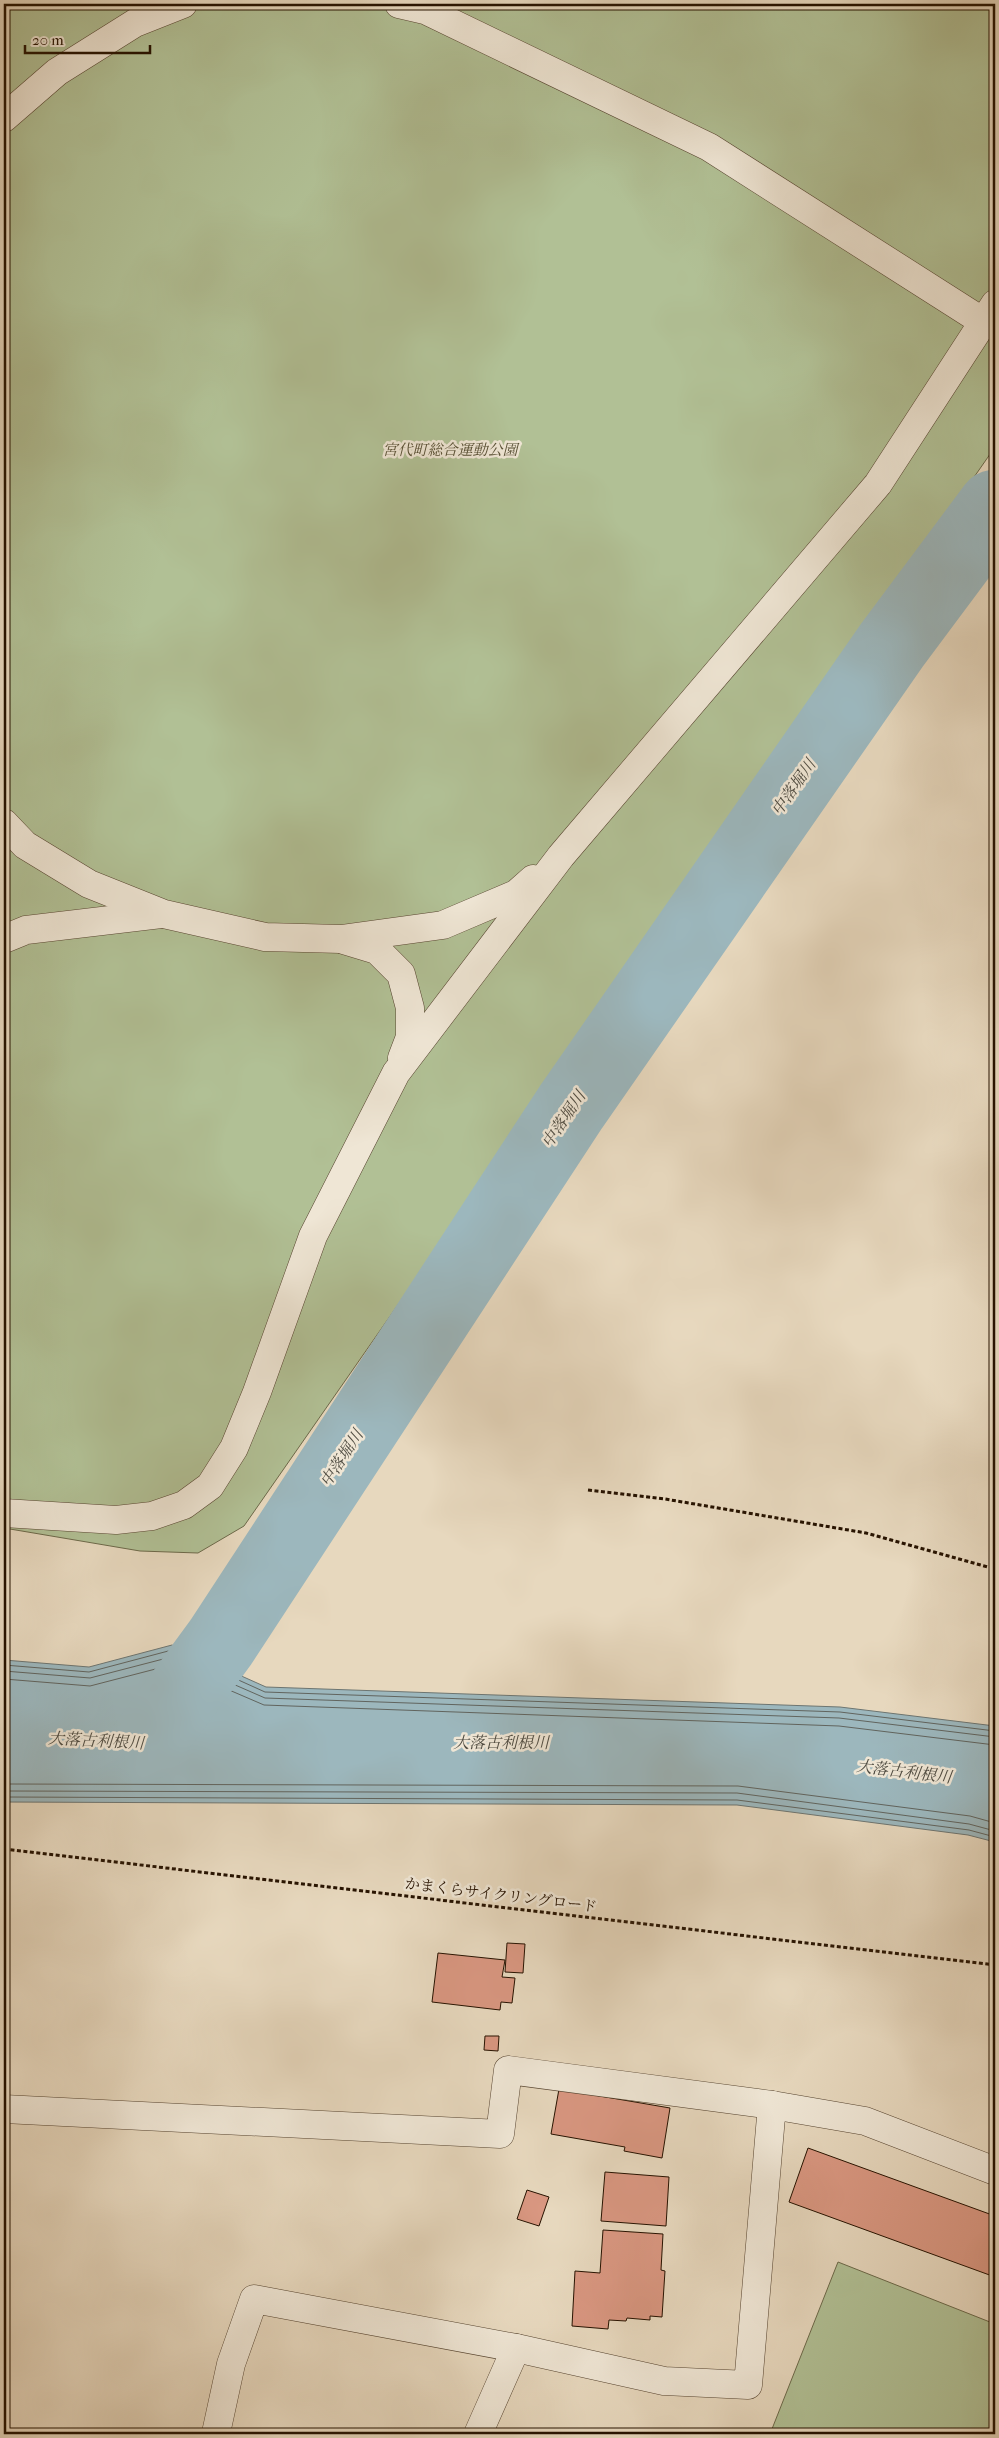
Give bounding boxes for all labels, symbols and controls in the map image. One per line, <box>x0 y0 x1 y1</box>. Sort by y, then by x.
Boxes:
scale bar <box>25 22 150 54</box>
text: 20 m <box>32 31 64 49</box>
park label: 宮代町総合運動公園 <box>382 441 520 459</box>
water label: 中落堀川 <box>767 754 821 819</box>
water label: 中落堀川 <box>538 1086 590 1151</box>
water label: 中落堀川 <box>316 1425 368 1490</box>
water label: 大落古利根川 <box>48 1728 146 1753</box>
water label: 大落古利根川 <box>453 1733 551 1752</box>
water label: 大落古利根川 <box>855 1756 955 1787</box>
street label: かまくらサイクリングロード <box>404 1874 598 1916</box>

